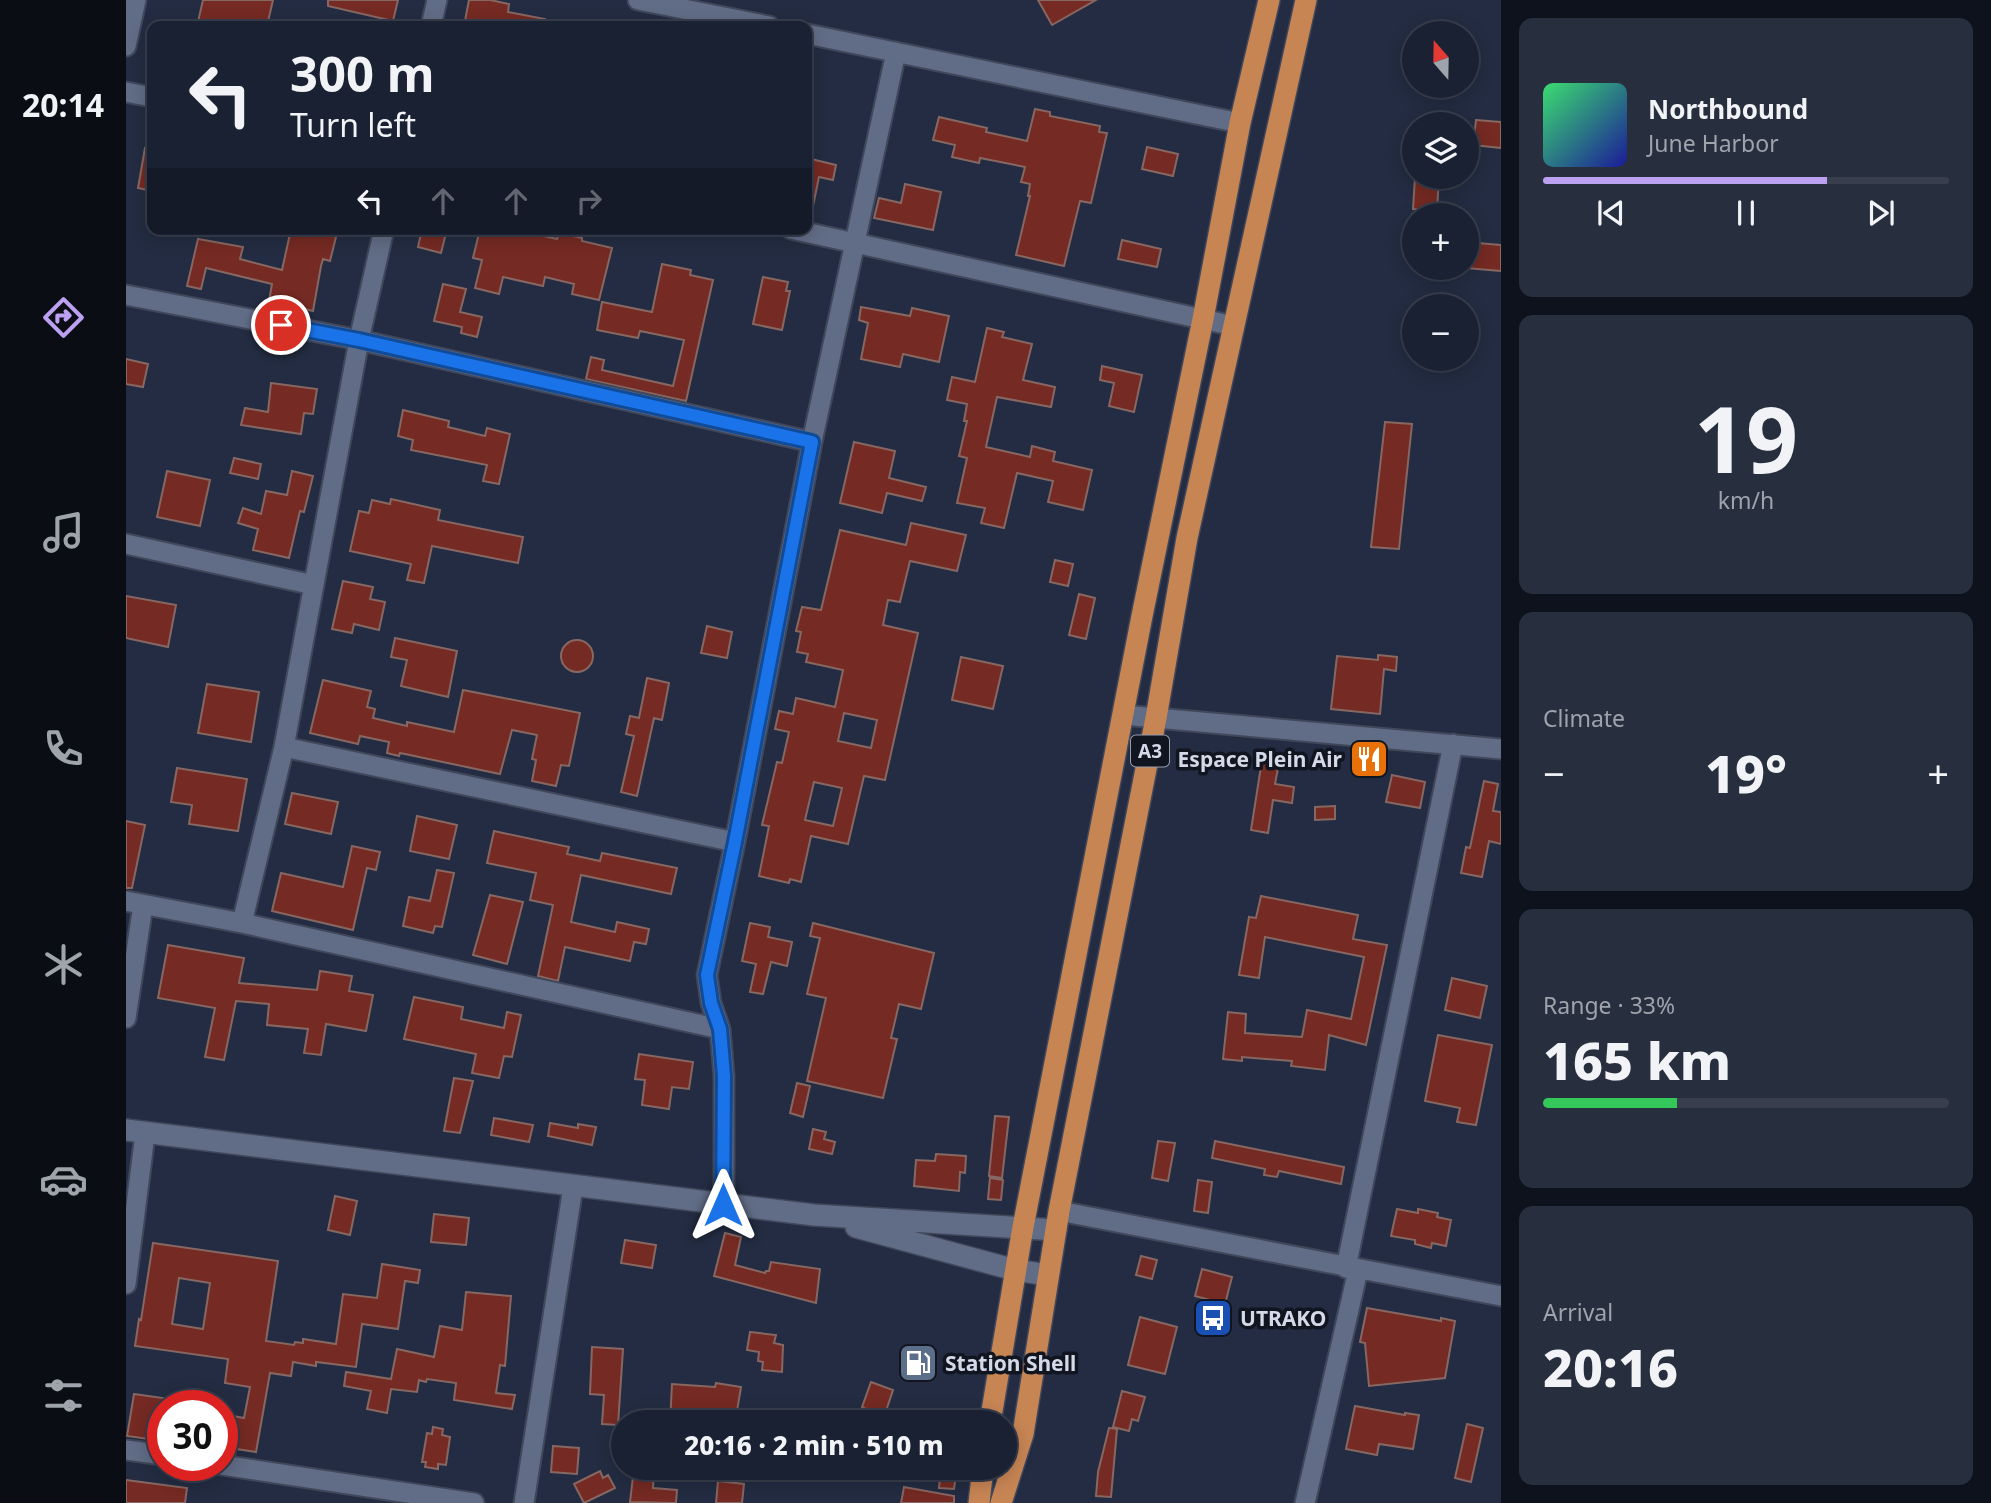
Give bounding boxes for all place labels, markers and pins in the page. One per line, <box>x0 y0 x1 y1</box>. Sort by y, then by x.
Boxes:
pin <box>251 295 311 355</box>
restaurant icon: Espace Plein Air <box>1348 738 1390 780</box>
place label: Espace Plein Air <box>1178 745 1343 773</box>
bus stop icon: UTRAKO <box>1192 1297 1234 1339</box>
place label: UTRAKO <box>1240 1304 1326 1332</box>
fuel station icon: Station Shell <box>897 1342 939 1384</box>
place label: Station Shell <box>945 1349 1076 1377</box>

